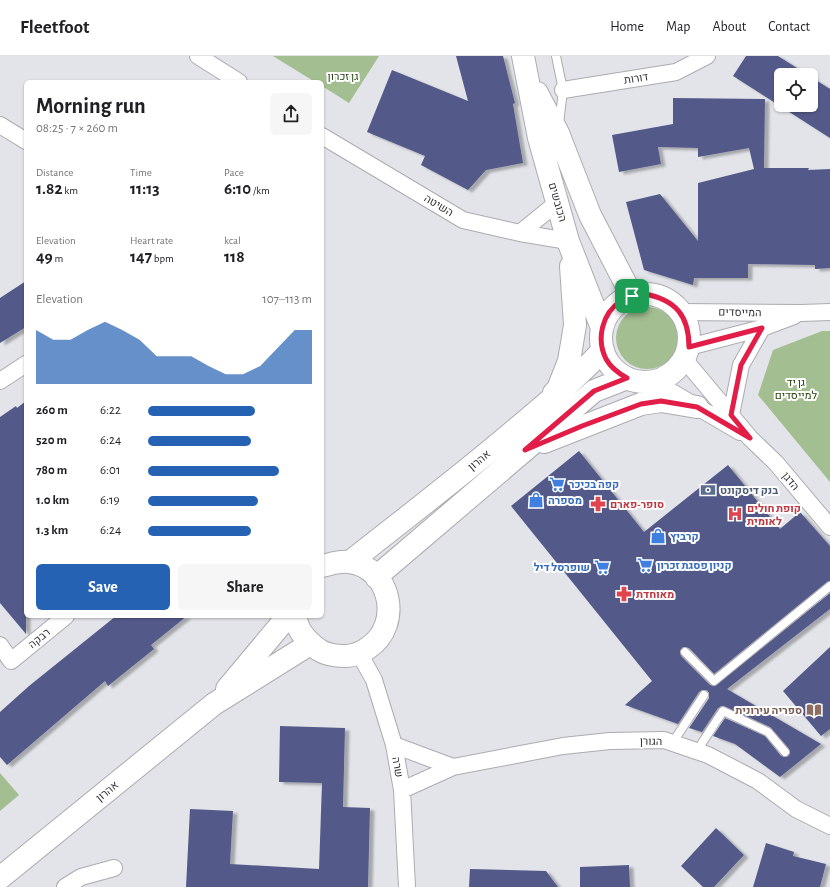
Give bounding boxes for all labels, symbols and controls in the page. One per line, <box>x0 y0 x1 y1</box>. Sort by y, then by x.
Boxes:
text: Fleetfoot <box>20 18 89 37</box>
text: Home <box>610 20 644 34</box>
text: Map <box>666 20 690 34</box>
text: About <box>712 20 746 34</box>
text: Contact <box>768 20 810 34</box>
map controls <box>774 68 818 112</box>
button: locate <box>774 68 818 112</box>
park label: גן זכרון <box>328 71 358 82</box>
street label: דורות <box>623 71 649 86</box>
button: share <box>270 93 312 135</box>
text: Morning run <box>36 95 146 117</box>
text: 08:25 · 7 × 260 m <box>36 122 118 135</box>
text: Distance <box>36 167 73 178</box>
text: Time <box>130 167 152 178</box>
text: Pace <box>224 167 244 178</box>
text: 1.82 <box>36 180 62 197</box>
text: 11:13 <box>130 180 160 197</box>
text: 6:10 <box>224 180 251 197</box>
street label: הכובשים <box>547 181 568 223</box>
text: km <box>62 185 78 196</box>
text: /km <box>251 185 270 196</box>
street label: השיטה <box>422 193 455 218</box>
text: Elevation <box>36 235 76 246</box>
text: Heart rate <box>130 235 173 246</box>
text: kcal <box>224 235 241 246</box>
text: 49 <box>36 248 53 265</box>
text: 147 <box>130 248 152 265</box>
text: 118 <box>224 248 245 265</box>
text: m <box>53 253 63 264</box>
text: bpm <box>152 253 174 264</box>
pin <box>615 279 649 313</box>
icon: arrive <box>621 285 643 307</box>
text: Elevation <box>36 293 83 306</box>
text: 107–113 m <box>262 293 312 306</box>
street label: המייסדים <box>718 307 762 318</box>
park label: גן יד למייסדים <box>775 377 817 401</box>
text: 260 m <box>36 404 68 417</box>
text: 6:22 <box>100 404 121 417</box>
text: 520 m <box>36 434 67 447</box>
text: 6:24 <box>100 434 121 447</box>
street label: אהרון <box>466 448 493 473</box>
text: 780 m <box>36 464 67 477</box>
text: 6:01 <box>100 464 120 477</box>
street label: הדגן <box>780 470 801 492</box>
supermarket icon: קפה בכיכר <box>548 475 566 493</box>
place label: קפה בכיכר <box>569 479 619 490</box>
bank icon: בנק דיסקונט <box>699 481 717 499</box>
place label: בנק דיסקונט <box>720 485 778 496</box>
shop icon: מספרה <box>527 491 545 509</box>
text: 1.0 km <box>36 494 69 507</box>
text: 6:19 <box>100 494 120 507</box>
place label: מספרה <box>548 495 582 506</box>
pharmacy icon: סופר-פארם <box>589 495 607 513</box>
place label: סופר-פארם <box>610 499 664 510</box>
place label: קופת חולים לאומית <box>747 503 801 527</box>
hospital icon: קופת חולים לאומית <box>726 505 744 523</box>
text: 1.3 km <box>36 524 68 537</box>
text: 6:24 <box>100 524 121 537</box>
shop icon: קרביץ <box>649 527 667 545</box>
place label: קרביץ <box>670 531 699 542</box>
supermarket icon: קניון פסגת זכרון <box>636 556 654 574</box>
supermarket icon: שופרסל דיל <box>593 558 611 576</box>
place label: קניון פסגת זכרון <box>657 560 732 571</box>
place label: שופרסל דיל <box>534 562 590 573</box>
button: Save <box>36 564 170 610</box>
button: Share <box>178 564 312 610</box>
pharmacy icon: מאוחדת <box>615 585 633 603</box>
place label: מאוחדת <box>636 589 674 600</box>
street label: רבקה <box>26 626 52 650</box>
library icon: ספריה עירונית <box>805 701 823 719</box>
place label: ספריה עירונית <box>735 705 802 716</box>
street label: הגורן <box>640 736 662 747</box>
street label: שרה <box>390 756 405 778</box>
street label: אהרון <box>94 779 121 804</box>

